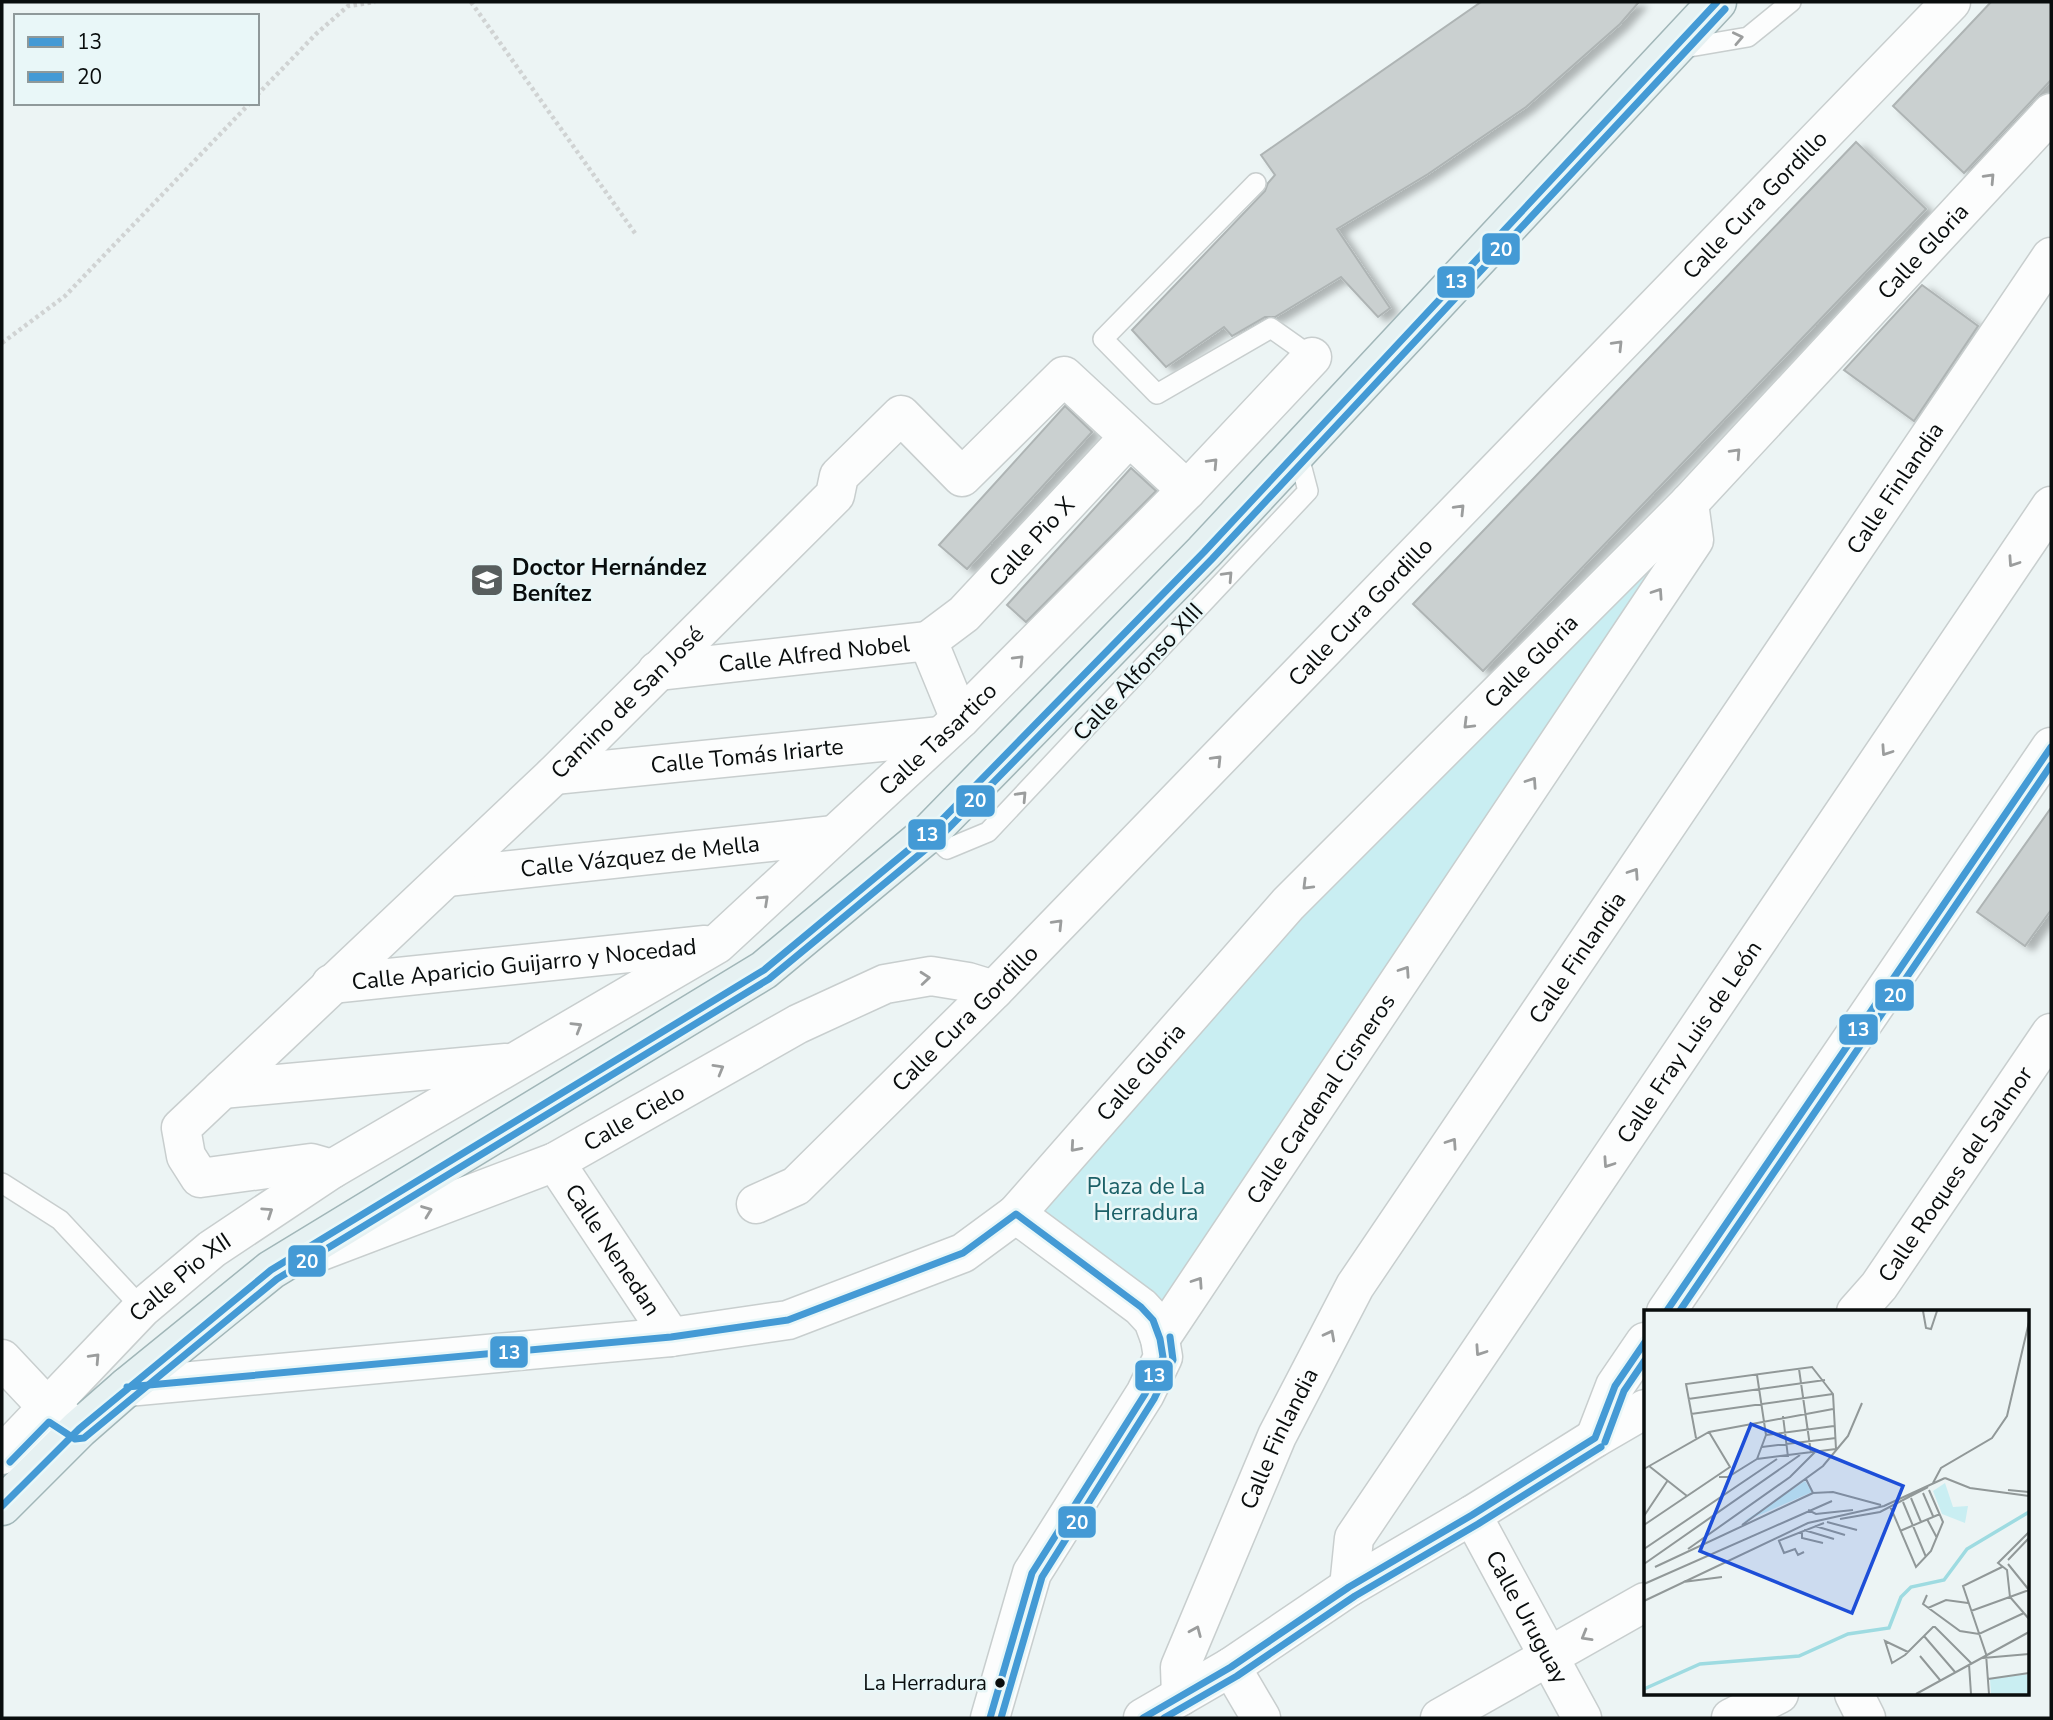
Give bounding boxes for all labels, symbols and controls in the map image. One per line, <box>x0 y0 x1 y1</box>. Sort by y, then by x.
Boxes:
legend <box>14 14 259 105</box>
text: 13 <box>77 28 102 56</box>
one-way arrow <box>1732 32 1744 47</box>
text: 20 <box>77 63 102 91</box>
street label: Calle Cura Gordillo <box>1675 123 1834 286</box>
one-way arrow <box>1982 173 1995 186</box>
street label: Calle Gloria <box>1870 196 1975 306</box>
line badge: 20 <box>1481 232 1521 266</box>
text: 20 <box>1490 237 1512 263</box>
line badge: 13 <box>1436 265 1476 299</box>
text: 13 <box>1445 269 1467 295</box>
one-way arrow <box>1610 341 1623 354</box>
street label: Calle Finlandia <box>1839 416 1950 560</box>
one-way arrow <box>1727 448 1740 461</box>
one-way arrow <box>1204 458 1217 471</box>
street label: Calle Pio X <box>982 490 1081 593</box>
one-way arrow <box>1452 504 1465 517</box>
street label: Calle Cura Gordillo <box>1281 531 1440 693</box>
place label: Doctor Hernández Benítez <box>512 552 707 609</box>
one-way arrow <box>2009 554 2021 567</box>
school or university icon: Doctor Hernández Benítez <box>468 561 506 599</box>
one-way arrow <box>1219 572 1232 585</box>
one-way arrow <box>1650 587 1663 600</box>
street label: Calle Alfonso XIII <box>1066 596 1210 748</box>
street label: Calle Gloria <box>1477 607 1585 715</box>
street label: Camino de San José <box>544 619 710 785</box>
street label: Calle Alfred Nobel <box>717 628 911 680</box>
one-way arrow <box>1010 655 1023 668</box>
street label: Calle Tasartico <box>872 675 1004 802</box>
one-way arrow <box>1463 716 1476 729</box>
street label: Calle Tomás Iriarte <box>649 730 845 781</box>
one-way arrow <box>1882 743 1894 756</box>
one-way arrow <box>1208 755 1221 768</box>
one-way arrow <box>1524 777 1536 790</box>
line badge: 20 <box>955 784 996 818</box>
text: 20 <box>964 788 986 814</box>
one-way arrow <box>1013 791 1026 804</box>
line badge: 13 <box>907 818 947 851</box>
text: 13 <box>916 822 938 848</box>
street label: Calle Vázquez de Mella <box>519 828 761 884</box>
one-way arrow <box>1626 868 1638 881</box>
one-way arrow <box>1302 877 1315 890</box>
street label: Calle Finlandia <box>1521 886 1633 1030</box>
one-way arrow <box>756 895 769 908</box>
one-way arrow <box>1050 919 1063 932</box>
street label: Calle Aparicio Guijarro y Nocedad <box>350 930 698 997</box>
street label: Calle Fray Luis de León <box>1609 934 1769 1149</box>
street label: Calle Cura Gordillo <box>885 938 1045 1098</box>
one-way arrow <box>1397 966 1410 979</box>
one-way arrow <box>920 971 931 986</box>
line badge: 20 <box>1874 978 1915 1012</box>
text: 20 <box>1884 983 1906 1009</box>
street label: Calle Cardenal Cisneros <box>1239 987 1402 1210</box>
line badge: 13 <box>1838 1013 1879 1046</box>
street label: Calle Gloria <box>1089 1016 1192 1128</box>
text: 13 <box>1847 1017 1869 1043</box>
one-way arrow <box>569 1023 582 1036</box>
street label: Calle Roques del Salmor <box>1871 1059 2040 1288</box>
one-way arrow <box>711 1064 724 1077</box>
street label: Calle Cielo <box>578 1076 690 1158</box>
one-way arrow <box>1444 1138 1456 1151</box>
one-way arrow <box>1071 1139 1083 1152</box>
one-way arrow <box>1603 1155 1616 1168</box>
park label: Plaza de La Herradura <box>1087 1171 1205 1228</box>
street label: Calle Nenedan <box>558 1177 668 1322</box>
one-way arrow <box>420 1205 432 1219</box>
one-way arrow <box>260 1208 273 1220</box>
street label: Calle Pio XII <box>122 1225 237 1328</box>
line badge: 20 <box>287 1244 327 1278</box>
text: 20 <box>296 1249 318 1275</box>
one-way arrow <box>1189 1277 1202 1290</box>
inset map <box>1644 1310 2028 1696</box>
one-way arrow <box>1322 1329 1335 1342</box>
line badge: 13 <box>489 1335 529 1369</box>
text: 13 <box>498 1340 520 1366</box>
one-way arrow <box>1476 1343 1489 1356</box>
one-way arrow <box>87 1353 99 1366</box>
line badge: 13 <box>1134 1359 1174 1392</box>
street label: Calle Finlandia <box>1232 1362 1325 1514</box>
text: 13 <box>1143 1363 1165 1389</box>
line badge: 20 <box>1057 1505 1097 1539</box>
text: 20 <box>1066 1510 1088 1536</box>
street label: Calle Uruguay <box>1479 1545 1576 1689</box>
one-way arrow <box>1187 1626 1201 1638</box>
one-way arrow <box>1581 1628 1594 1641</box>
place label: La Herradura <box>863 1669 987 1697</box>
marker: La Herradura <box>993 1676 1007 1690</box>

